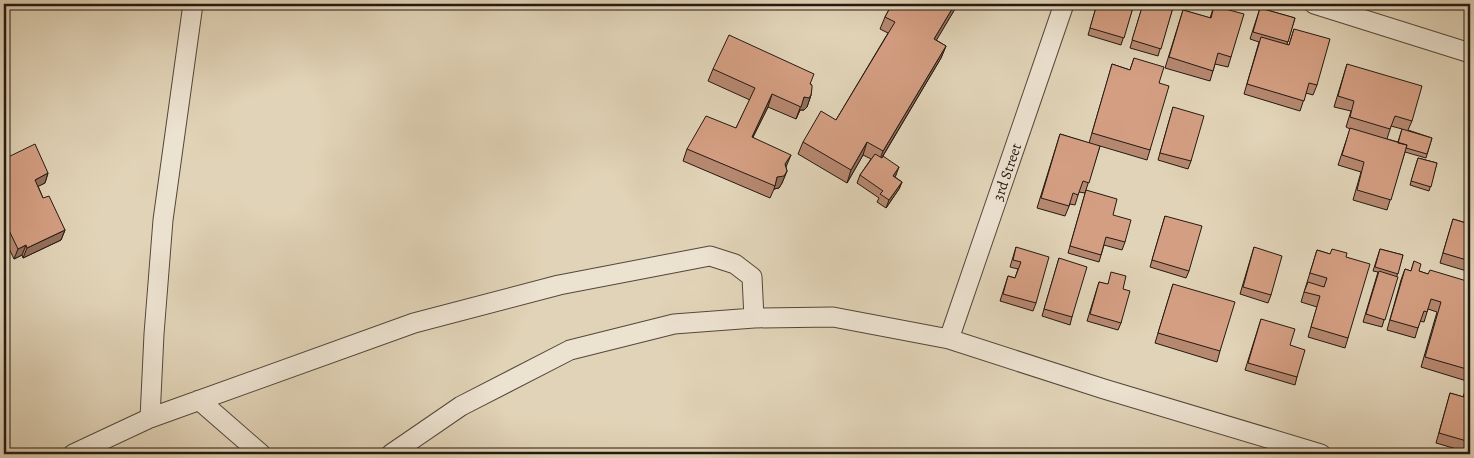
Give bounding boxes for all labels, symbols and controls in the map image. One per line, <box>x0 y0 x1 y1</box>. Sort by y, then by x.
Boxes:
street label: 3rd Street <box>988 140 1026 204</box>

